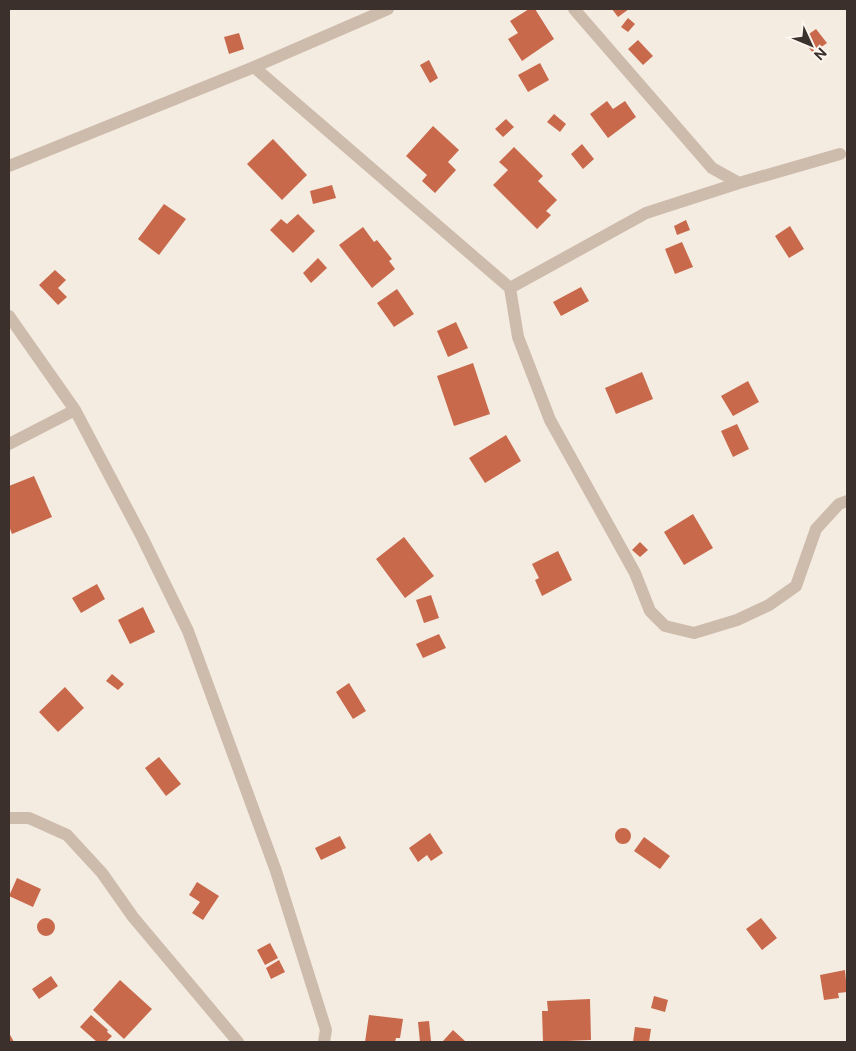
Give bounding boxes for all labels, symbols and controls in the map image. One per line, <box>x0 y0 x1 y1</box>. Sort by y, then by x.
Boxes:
north arrow <box>786 20 836 70</box>
text: N <box>811 45 830 64</box>

